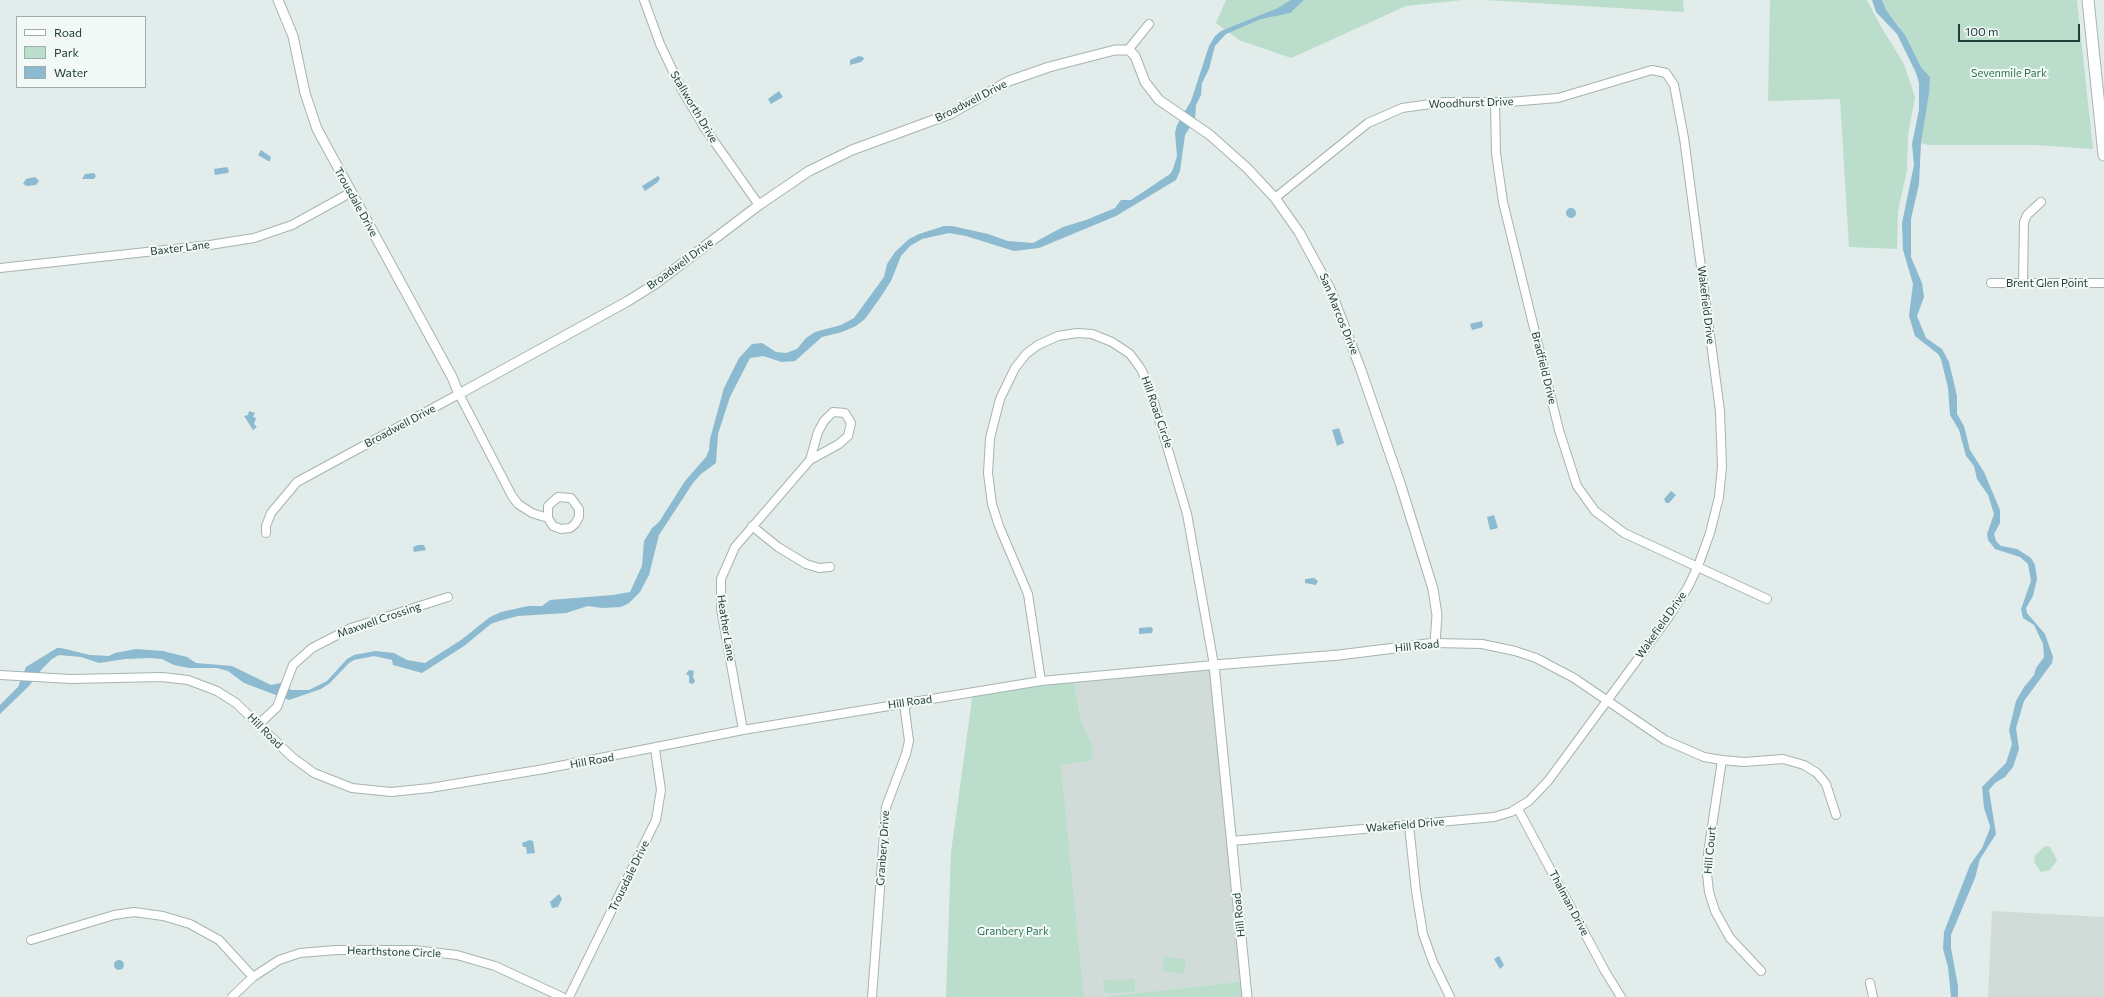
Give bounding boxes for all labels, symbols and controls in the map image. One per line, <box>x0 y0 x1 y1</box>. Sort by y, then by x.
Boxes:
legend <box>16 16 146 88</box>
scale bar <box>1960 16 2082 42</box>
text: 100 m <box>1965 24 1999 38</box>
text: Road <box>54 25 82 39</box>
text: Park <box>54 45 79 59</box>
text: Water <box>54 65 88 79</box>
park label: Sevenmile Park <box>1971 66 2047 80</box>
street label: Stallworth Drive <box>667 69 721 145</box>
street label: Broadwell Drive <box>933 77 1009 125</box>
street label: Woodhurst Drive <box>1428 95 1514 111</box>
street label: Trousdale Drive <box>331 165 381 239</box>
street label: Broadwell Drive <box>644 236 716 292</box>
street label: Baxter Lane <box>150 238 210 258</box>
street label: Wakefield Drive <box>1695 265 1717 345</box>
street label: San Marcos Drive <box>1317 271 1361 357</box>
street label: Brent Glen Point <box>2006 276 2088 290</box>
street label: Bradfield Drive <box>1529 330 1559 406</box>
street label: Hill Road Circle <box>1139 374 1175 450</box>
street label: Broadwell Drive <box>362 402 438 450</box>
street label: Wakefield Drive <box>1633 589 1689 661</box>
street label: Heather Lane <box>714 594 738 662</box>
street label: Maxwell Crossing <box>336 600 422 640</box>
street label: Hill Road <box>1394 637 1440 655</box>
street label: Hill Road <box>887 692 933 712</box>
street label: Hill Road <box>245 711 285 751</box>
street label: Hill Road <box>569 751 615 771</box>
street label: Granbery Drive <box>874 810 892 886</box>
street label: Wakefield Drive <box>1365 815 1445 835</box>
street label: Hill Court <box>1701 826 1719 874</box>
street label: Trousdale Drive <box>606 838 652 914</box>
street label: Thalman Drive <box>1546 868 1592 938</box>
street label: Hill Road <box>1230 892 1248 938</box>
park label: Granbery Park <box>977 924 1049 938</box>
street label: Hearthstone Circle <box>347 944 441 960</box>

